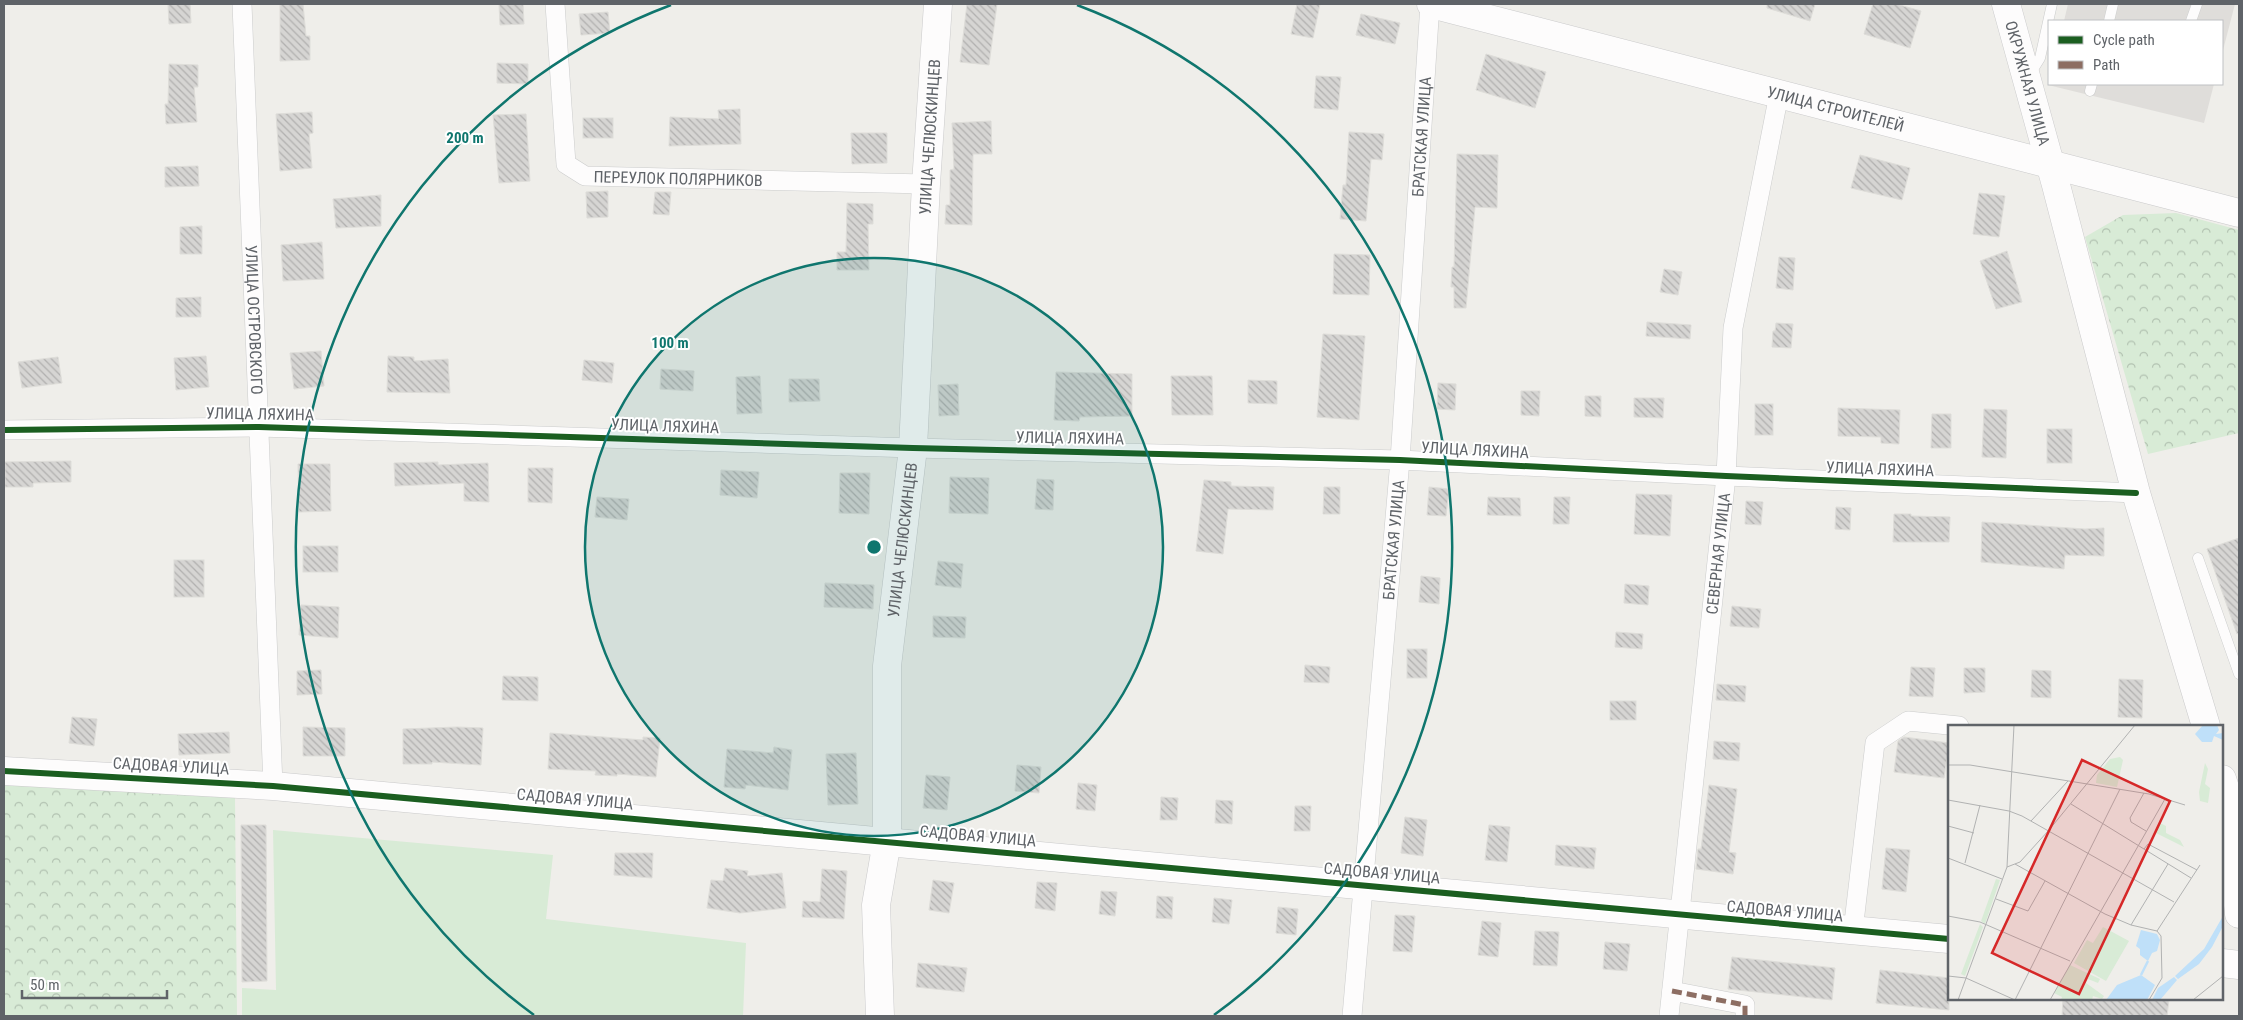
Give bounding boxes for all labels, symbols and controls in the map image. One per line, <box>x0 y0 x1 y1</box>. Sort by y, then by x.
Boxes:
street label: ОКРУЖНАЯ УЛИЦА <box>2002 19 2054 148</box>
legend <box>2048 20 2223 85</box>
text: Cycle path <box>2093 31 2155 49</box>
text: Path <box>2093 56 2120 74</box>
street label: УЛИЦА ЧЕЛЮСКИНЦЕВ <box>915 59 944 215</box>
street label: БРАТСКАЯ УЛИЦА <box>1408 76 1435 198</box>
street label: УЛИЦА СТРОИТЕЛЕЙ <box>1765 82 1906 136</box>
text: 200 m <box>446 129 484 147</box>
street label: ПЕРЕУЛОК ПОЛЯРНИКОВ <box>593 167 763 190</box>
street label: УЛИЦА ОСТРОВСКОГО <box>242 245 267 395</box>
text: 100 m <box>651 334 689 352</box>
street label: УЛИЦА ЛЯХИНА <box>206 404 314 424</box>
street label: УЛИЦА ЛЯХИНА <box>611 415 719 437</box>
street label: УЛИЦА ЛЯХИНА <box>1016 428 1124 448</box>
street label: УЛИЦА ЛЯХИНА <box>1420 438 1530 462</box>
street label: УЛИЦА ЛЯХИНА <box>1826 458 1934 480</box>
street label: УЛИЦА ЧЕЛЮСКИНЦЕВ <box>883 461 921 618</box>
street label: БРАТСКАЯ УЛИЦА <box>1378 479 1408 601</box>
street label: СЕВЕРНАЯ УЛИЦА <box>1702 492 1734 615</box>
centre of rings <box>865 538 883 556</box>
inset map <box>1948 725 2223 1000</box>
street label: САДОВАЯ УЛИЦА <box>112 753 230 779</box>
street label: САДОВАЯ УЛИЦА <box>516 784 634 814</box>
street label: САДОВАЯ УЛИЦА <box>919 821 1037 851</box>
street label: САДОВАЯ УЛИЦА <box>1323 858 1441 888</box>
street label: САДОВАЯ УЛИЦА <box>1726 896 1844 926</box>
scale bar <box>22 968 168 1000</box>
text: 50 m <box>30 976 60 994</box>

